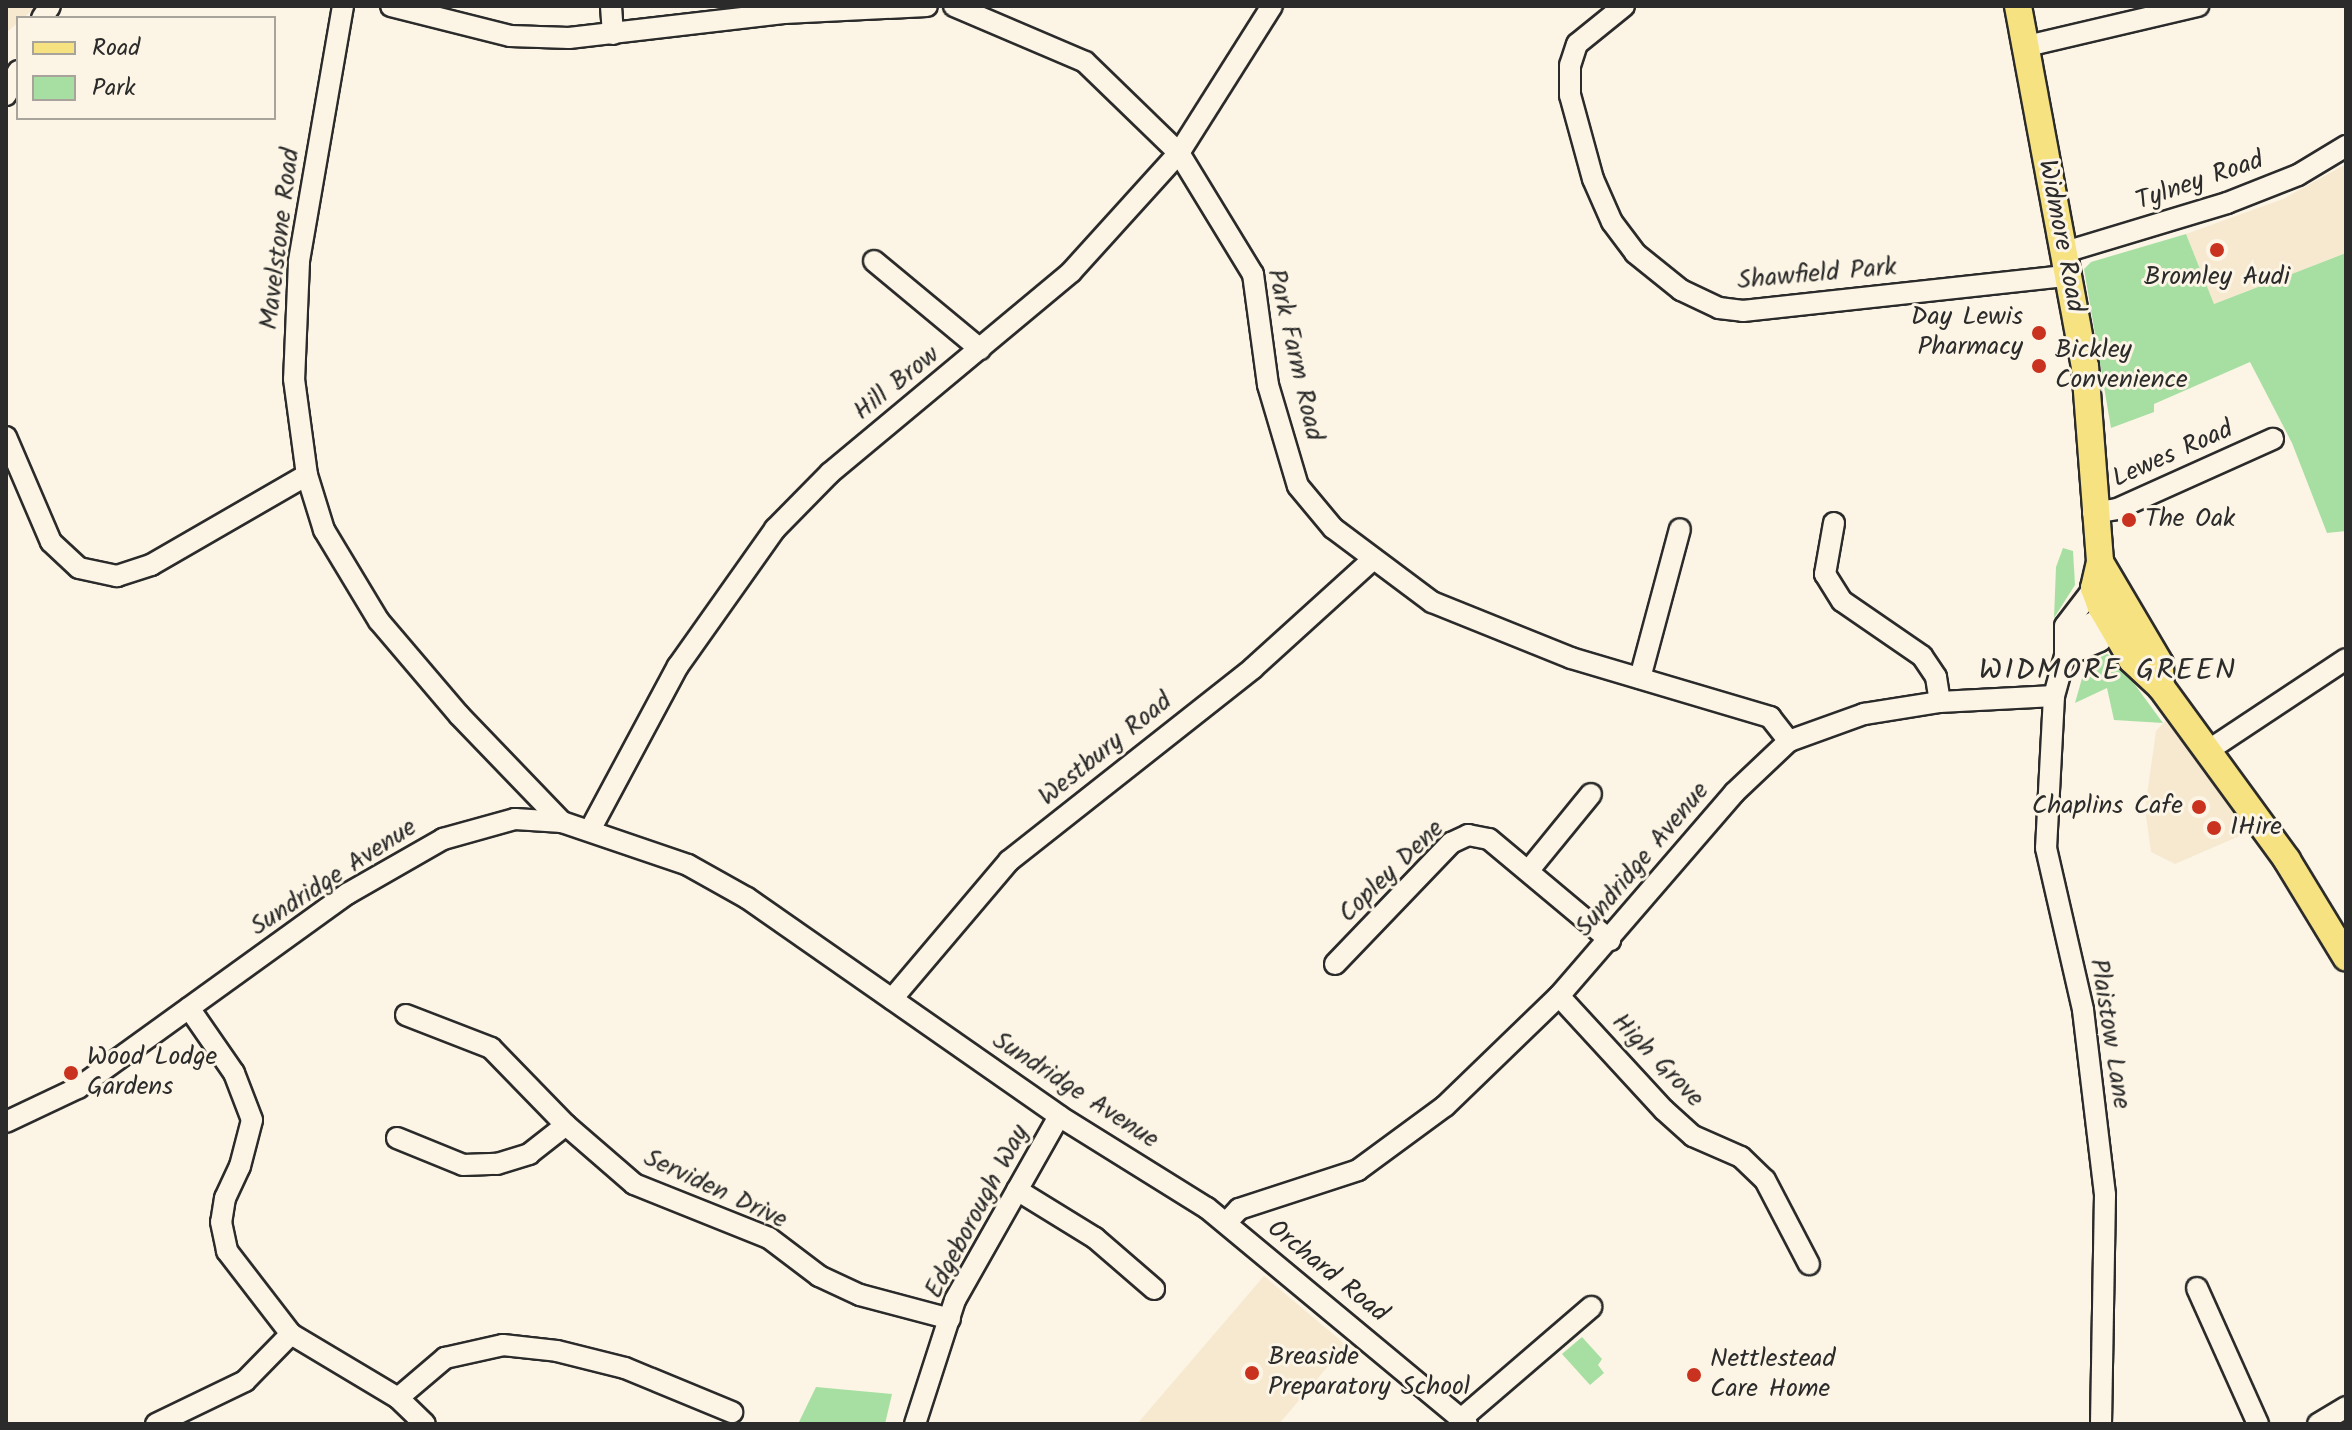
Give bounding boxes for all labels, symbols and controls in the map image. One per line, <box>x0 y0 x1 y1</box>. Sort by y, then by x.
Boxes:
legend <box>16 16 276 120</box>
text: Road <box>92 29 140 68</box>
text: Park <box>92 69 136 108</box>
street label: Mavelstone Road <box>254 146 308 332</box>
street label: Tylney Road <box>2132 146 2268 218</box>
street label: Widmore Road <box>2030 157 2090 315</box>
marker: Bromley Audi <box>2208 241 2226 259</box>
street label: Shawfield Park <box>1736 252 1898 298</box>
place label: Bromley Audi <box>2144 262 2290 294</box>
street label: Park Farm Road <box>1259 266 1329 444</box>
place label: Day Lewis Pharmacy <box>1911 302 2023 364</box>
marker: Day Lewis Pharmacy <box>2030 324 2048 342</box>
place label: Bickley Convenience <box>2055 335 2188 396</box>
street label: Hill Brow <box>848 340 946 428</box>
marker: Bickley Convenience <box>2030 357 2048 375</box>
street label: Lewes Road <box>2108 415 2238 495</box>
place label: The Oak <box>2145 504 2235 536</box>
marker: The Oak <box>2120 511 2138 529</box>
district label: WIDMORE GREEN <box>1979 653 2237 689</box>
street label: Westbury Road <box>1033 687 1179 813</box>
street label: Sundridge Avenue <box>1569 776 1717 944</box>
place label: Chaplins Cafe <box>2032 791 2183 823</box>
marker: Chaplins Cafe <box>2190 798 2208 816</box>
place label: IHire <box>2230 812 2282 844</box>
street label: Sundridge Avenue <box>245 813 423 943</box>
street label: Copley Dene <box>1333 814 1451 930</box>
marker: IHire <box>2205 819 2223 837</box>
street label: Plaistow Lane <box>2082 957 2136 1111</box>
street label: High Grove <box>1604 1007 1710 1115</box>
street label: Sundridge Avenue <box>986 1026 1164 1156</box>
place label: Wood Lodge Gardens <box>87 1042 217 1104</box>
marker: Wood Lodge Gardens <box>62 1064 80 1082</box>
street label: Edgeborough Way <box>919 1120 1037 1304</box>
street label: Serviden Drive <box>638 1143 792 1237</box>
street label: Orchard Road <box>1260 1214 1394 1330</box>
place label: Breaside Preparatory School <box>1268 1342 1470 1404</box>
place label: Nettlestead Care Home <box>1710 1344 1836 1406</box>
marker: Breaside Preparatory School <box>1243 1364 1261 1382</box>
marker: Nettlestead Care Home <box>1685 1366 1703 1384</box>

